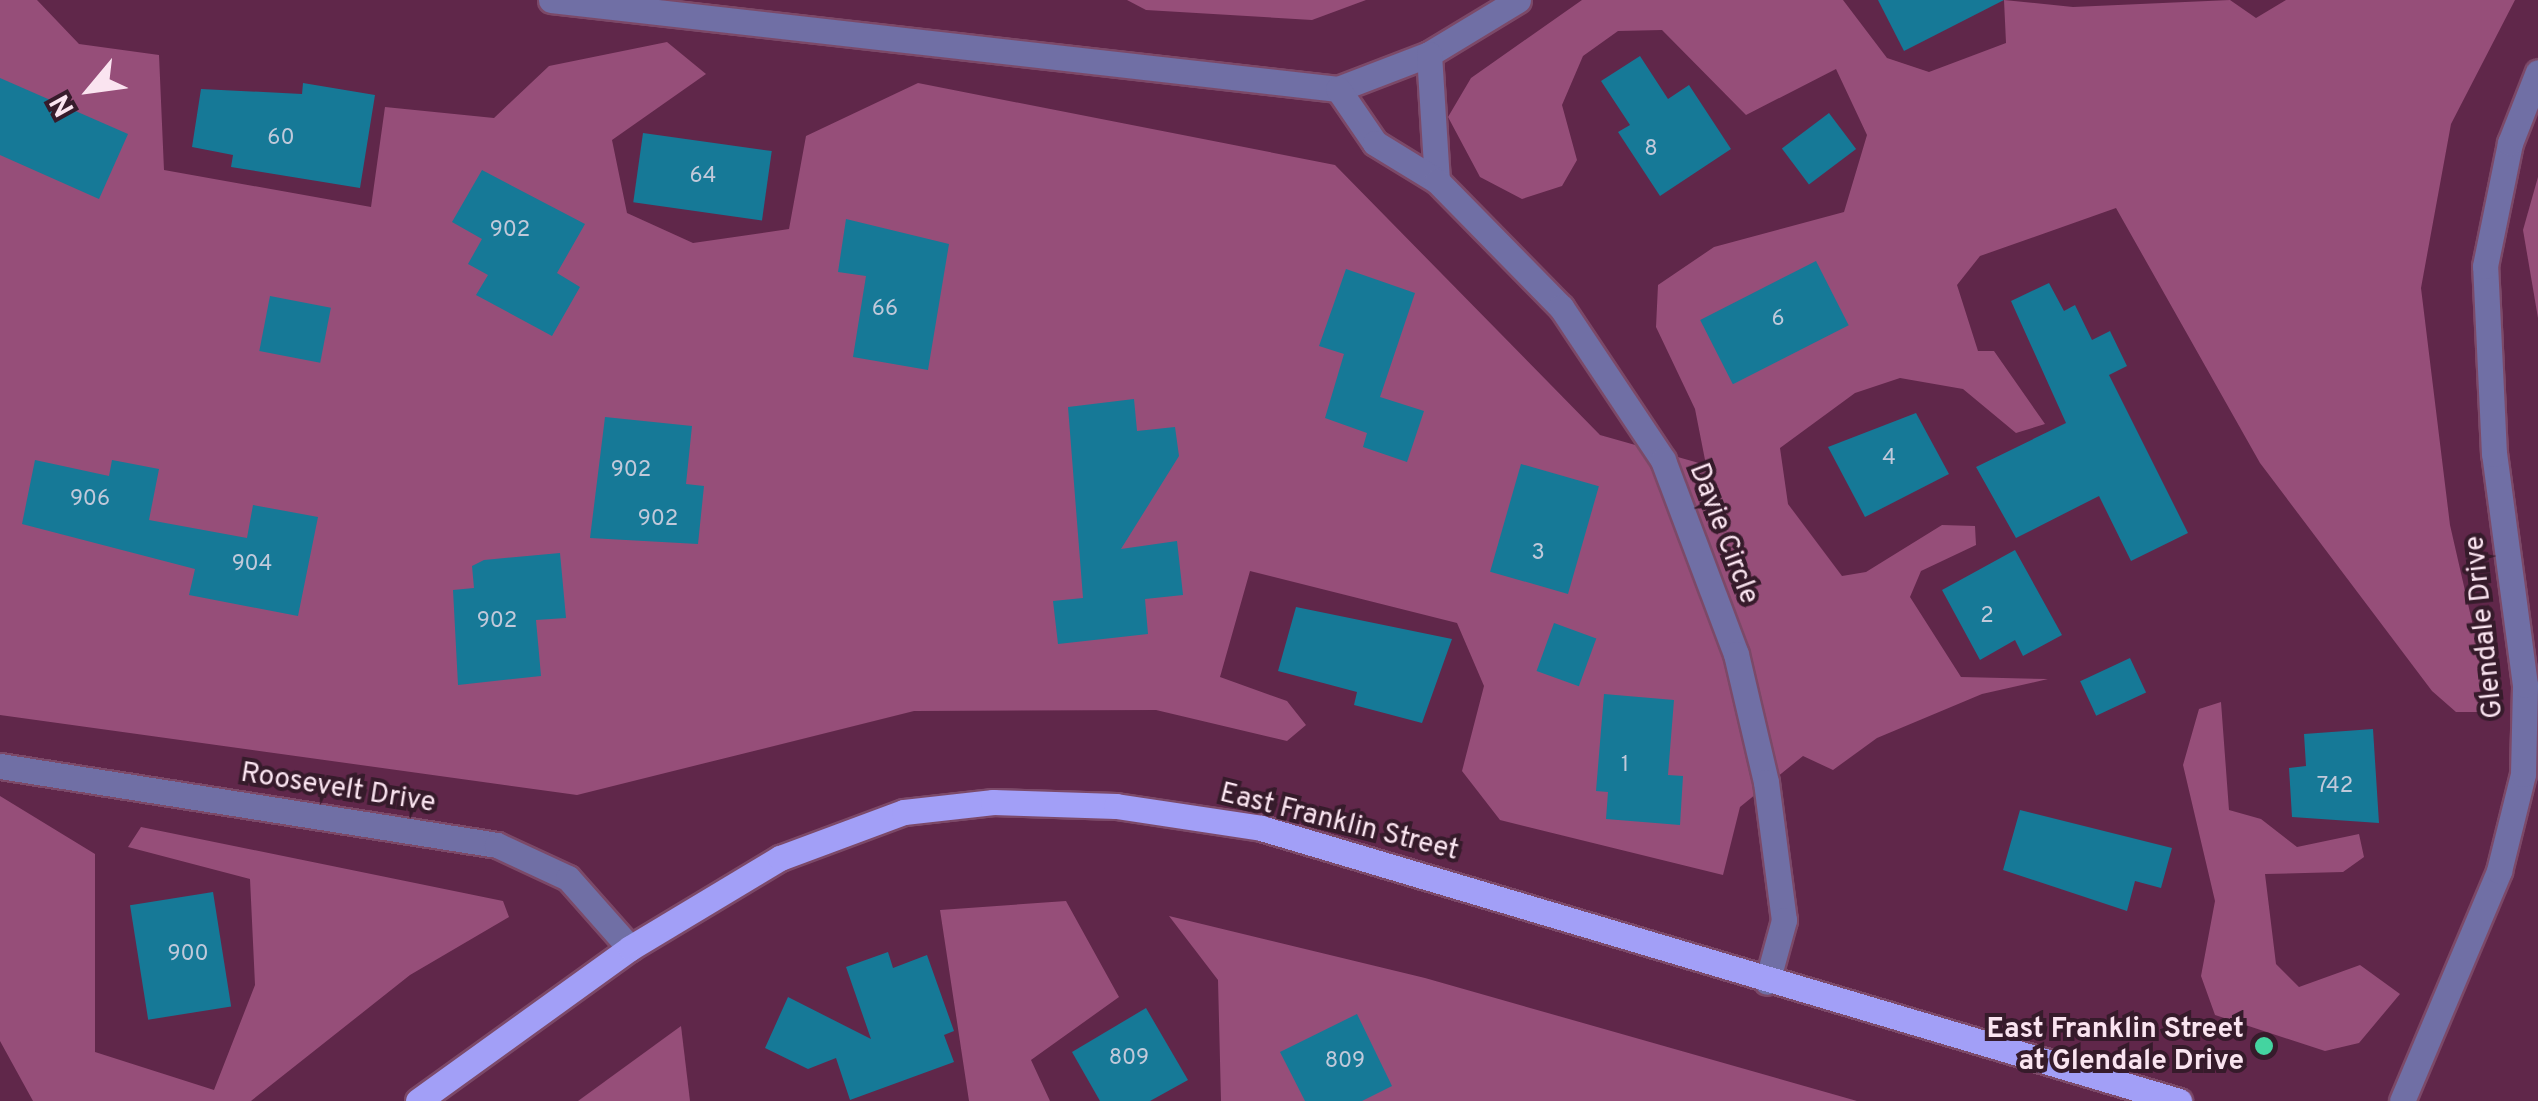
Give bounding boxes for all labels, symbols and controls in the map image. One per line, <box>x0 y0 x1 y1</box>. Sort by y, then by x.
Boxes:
north arrow <box>40 40 140 140</box>
text: N <box>43 87 84 122</box>
house number: 60 <box>267 126 295 152</box>
house number: 8 <box>1644 137 1658 163</box>
house number: 64 <box>690 164 716 190</box>
house number: 902 <box>490 218 530 244</box>
house number: 66 <box>872 297 898 323</box>
house number: 6 <box>1771 307 1785 333</box>
house number: 4 <box>1882 446 1896 472</box>
house number: 902 <box>611 458 651 484</box>
street label: Davie Circle <box>1681 459 1765 609</box>
house number: 906 <box>70 487 110 513</box>
house number: 902 <box>638 507 678 533</box>
street label: Glendale Drive <box>2459 534 2511 720</box>
house number: 3 <box>1531 541 1545 567</box>
house number: 904 <box>232 552 272 578</box>
house number: 2 <box>1980 604 1994 630</box>
house number: 902 <box>477 609 517 635</box>
house number: 1 <box>1621 753 1629 779</box>
street label: Roosevelt Drive <box>238 757 438 821</box>
house number: 742 <box>2317 774 2353 800</box>
street label: East Franklin Street <box>1216 777 1462 869</box>
house number: 900 <box>167 942 209 968</box>
place label: East Franklin Street at Glendale Drive <box>1987 1013 2244 1079</box>
marker: East Franklin Street at Glendale Drive <box>2253 1035 2275 1057</box>
house number: 809 <box>1109 1046 1149 1072</box>
house number: 809 <box>1325 1049 1365 1075</box>

